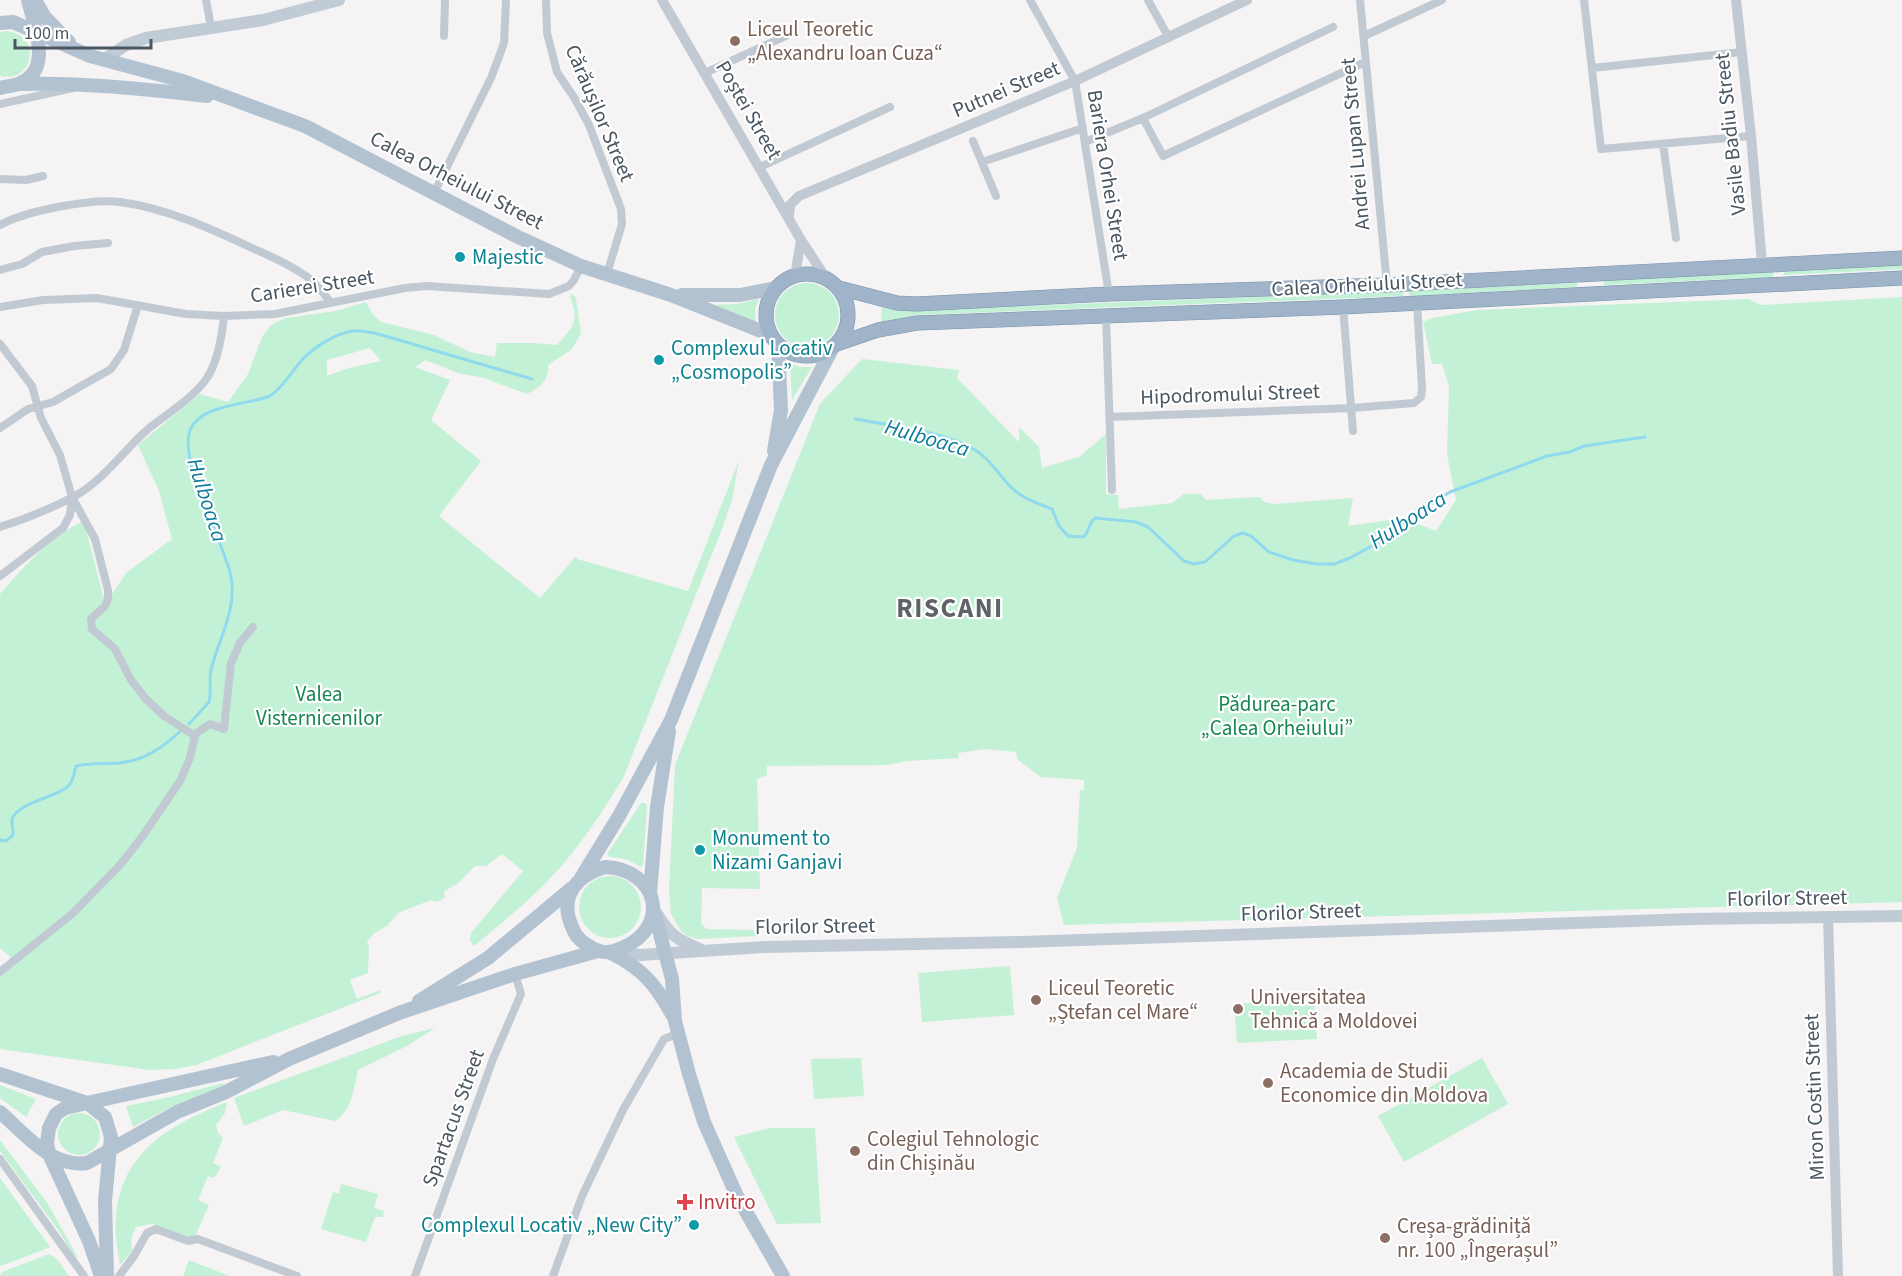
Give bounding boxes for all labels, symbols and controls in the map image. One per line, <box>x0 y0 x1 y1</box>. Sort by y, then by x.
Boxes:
scale bar <box>15 12 152 50</box>
place label: Liceul Teoretic „Alexandru Ioan Cuza“ <box>747 14 943 68</box>
text: 100 m <box>24 21 69 46</box>
marker: Liceul Teoretic „Alexandru Ioan Cuza“ <box>728 34 742 48</box>
street label: Cărăușilor Street <box>558 40 642 186</box>
street label: Vasile Badiu Street <box>1707 51 1753 217</box>
street label: Putnei Street <box>948 53 1064 125</box>
street label: Poștei Street <box>708 55 790 165</box>
street label: Andrei Lupan Street <box>1333 56 1377 232</box>
street label: Bariera Orhei Street <box>1080 87 1136 263</box>
street label: Calea Orheiului Street <box>365 123 549 237</box>
place label: Majestic <box>472 242 544 272</box>
marker: Majestic <box>453 250 467 264</box>
street label: Carierei Street <box>248 261 376 311</box>
street label: Calea Orheiului Street <box>1271 264 1463 304</box>
place label: Complexul Locativ „Cosmopolis” <box>671 333 833 387</box>
marker: Complexul Locativ „Cosmopolis” <box>652 353 666 367</box>
street label: Hipodromului Street <box>1140 376 1320 412</box>
water label: Hulboaca <box>881 411 973 465</box>
water label: Hulboaca <box>178 454 236 546</box>
water label: Hulboaca <box>1363 483 1453 557</box>
district label: RISCANI <box>896 589 1004 628</box>
park label: Valea Visternicenilor <box>256 679 383 733</box>
park label: Pădurea-parc „Calea Orheiului” <box>1201 689 1353 743</box>
place label: Monument to Nizami Ganjavi <box>712 823 842 877</box>
marker: Monument to Nizami Ganjavi <box>693 843 707 857</box>
street label: Florilor Street <box>1727 882 1847 914</box>
street label: Florilor Street <box>1240 895 1362 929</box>
street label: Florilor Street <box>755 910 875 942</box>
place label: Liceul Teoretic „Ștefan cel Mare“ <box>1048 973 1198 1027</box>
place label: Universitatea Tehnică a Moldovei <box>1250 982 1418 1036</box>
marker: Liceul Teoretic „Ștefan cel Mare“ <box>1029 993 1043 1007</box>
marker: Universitatea Tehnică a Moldovei <box>1231 1002 1245 1016</box>
street label: Miron Costin Street <box>1796 1013 1832 1181</box>
street label: Spartacus Street <box>414 1045 492 1191</box>
place label: Academia de Studii Economice din Moldova <box>1280 1056 1488 1110</box>
marker: Academia de Studii Economice din Moldova <box>1261 1076 1275 1090</box>
place label: Colegiul Tehnologic din Chișinău <box>867 1124 1040 1178</box>
marker: Colegiul Tehnologic din Chișinău <box>848 1144 862 1158</box>
place label: Invitro <box>698 1187 756 1217</box>
marker: Invitro <box>676 1193 694 1211</box>
place label: Complexul Locativ „New City” <box>421 1210 682 1240</box>
place label: Creșa-grădiniță nr. 100 „Îngerașul” <box>1397 1211 1558 1265</box>
marker: Complexul Locativ „New City” <box>687 1218 701 1232</box>
marker: Creșa-grădiniță nr. 100 „Îngerașul” <box>1378 1231 1392 1245</box>

